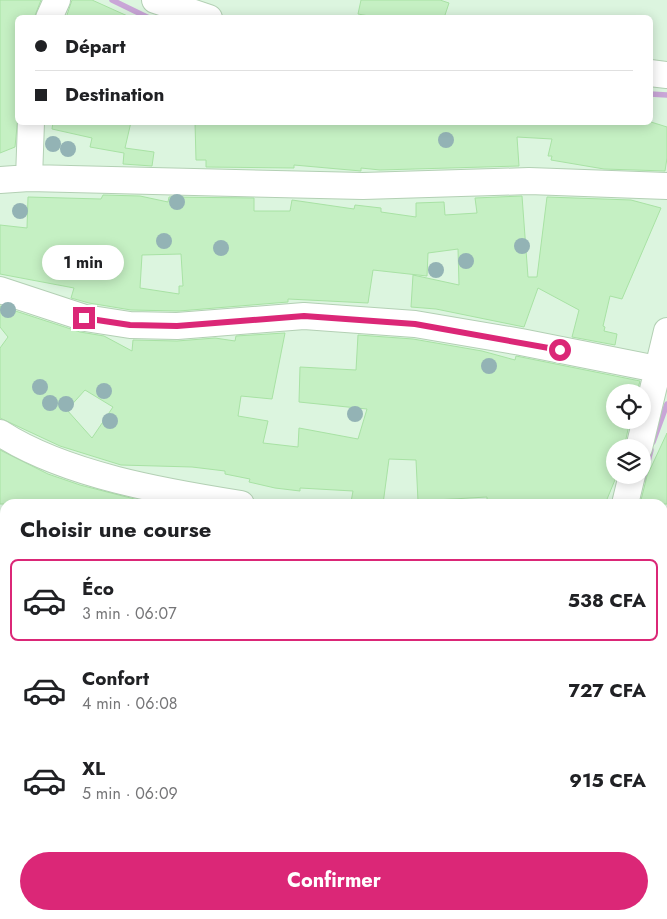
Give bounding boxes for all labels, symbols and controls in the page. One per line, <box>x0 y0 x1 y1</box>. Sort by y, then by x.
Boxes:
text: Départ <box>65 33 126 60</box>
text: Destination <box>65 81 164 108</box>
callout: 1 min <box>43 246 125 280</box>
text: 1 min <box>63 251 103 274</box>
route end <box>73 307 95 329</box>
route start <box>549 339 571 361</box>
map controls <box>606 384 651 484</box>
button: locate <box>606 384 651 429</box>
button: layers <box>606 439 651 484</box>
text: Choisir une course <box>20 513 211 545</box>
text: Éco <box>82 575 114 602</box>
icon: car <box>22 578 67 623</box>
text: 538 CFA <box>568 587 646 614</box>
text: 3 min · 06:07 <box>82 602 177 625</box>
text: Confort <box>82 665 149 692</box>
icon: car <box>22 668 67 713</box>
text: 727 CFA <box>568 677 646 704</box>
text: 4 min · 06:08 <box>82 692 178 715</box>
text: XL <box>82 755 105 782</box>
icon: car <box>22 758 67 803</box>
text: 915 CFA <box>569 767 646 794</box>
text: 5 min · 06:09 <box>82 782 178 805</box>
button: Confirmer <box>20 852 648 910</box>

